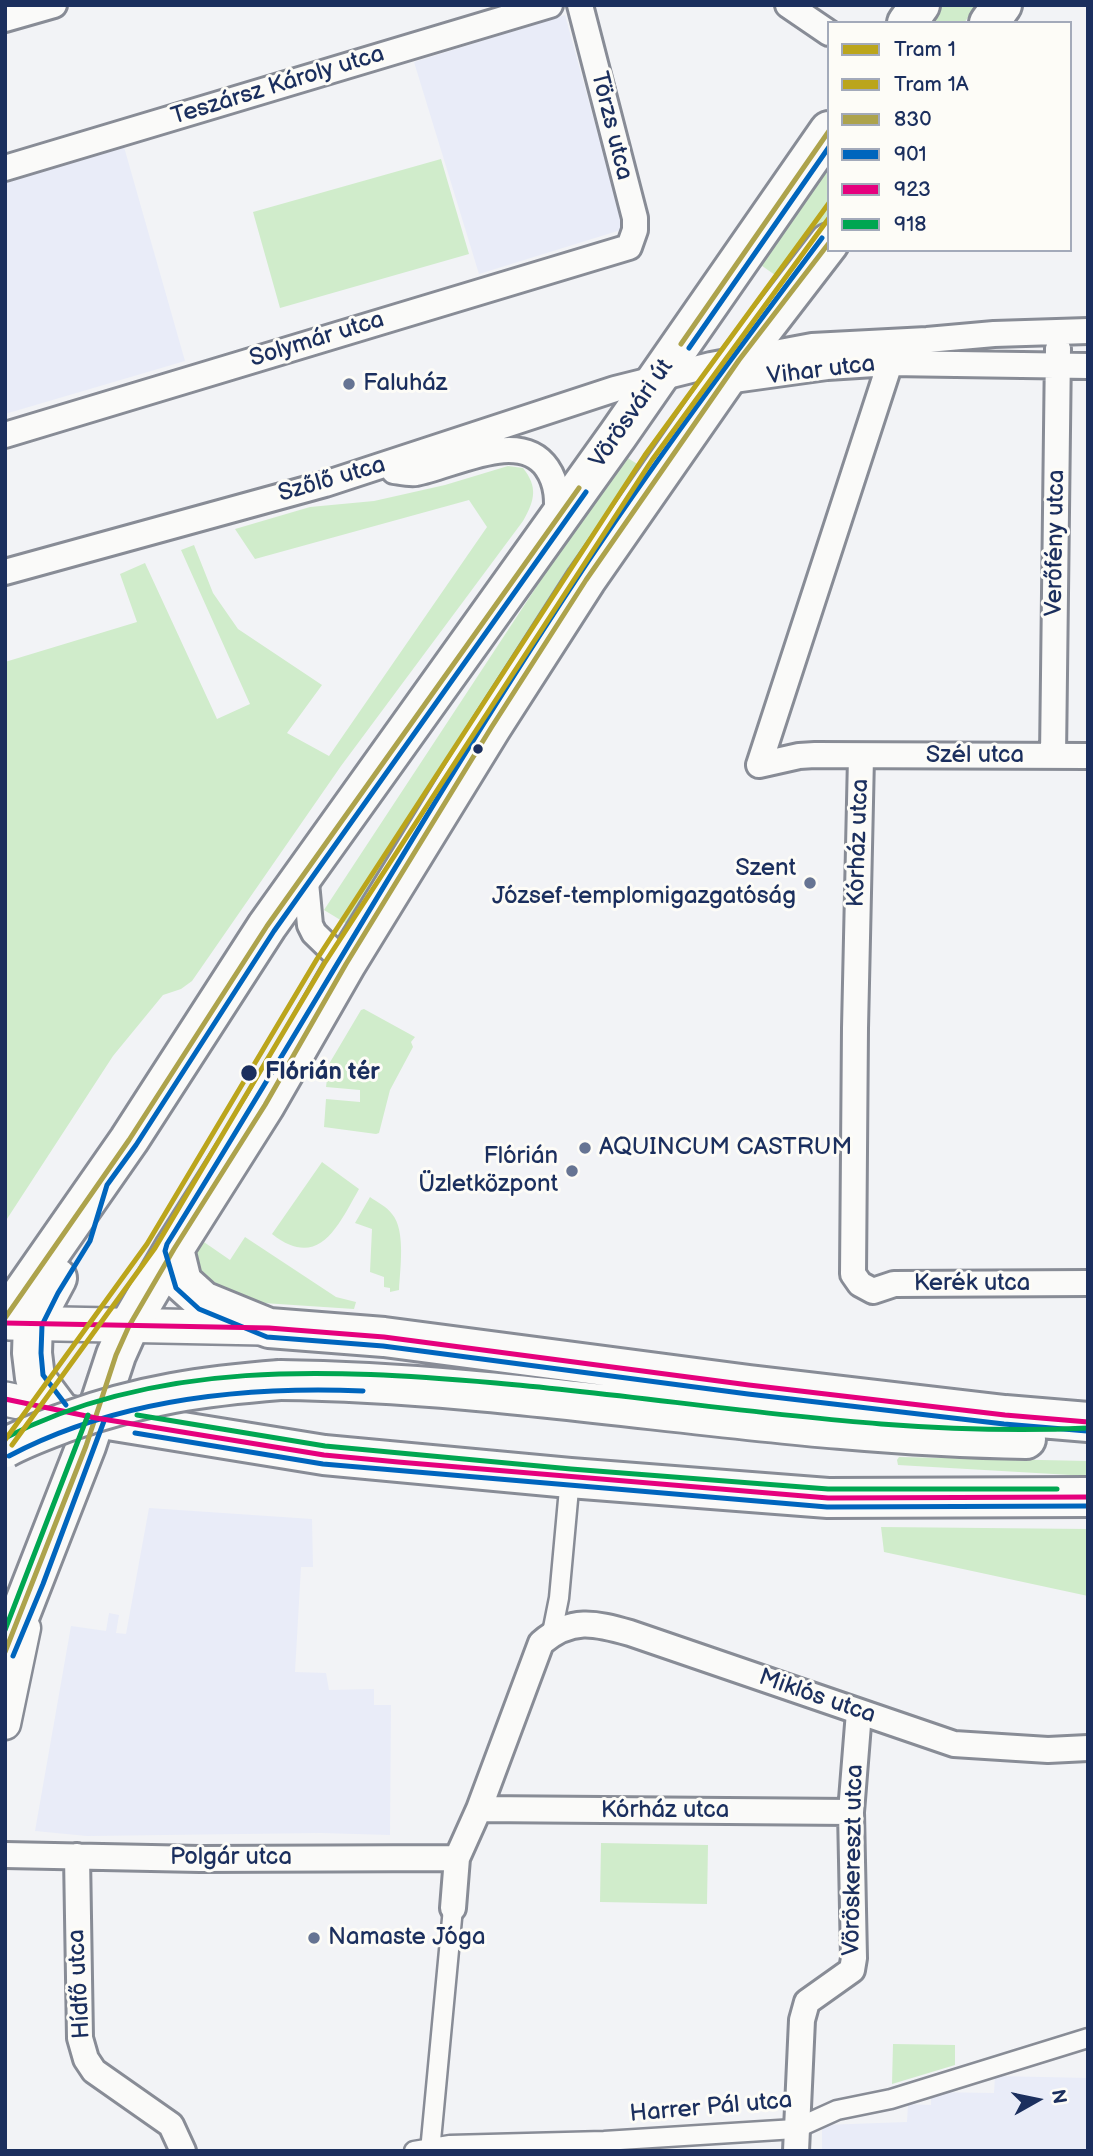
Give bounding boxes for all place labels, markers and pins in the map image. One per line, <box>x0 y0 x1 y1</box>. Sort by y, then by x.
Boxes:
place label: Faluház <box>363 370 447 398</box>
marker: Faluház <box>341 376 357 392</box>
unlabelled marker <box>471 742 485 756</box>
place label: Szent József-templomigazgatóság <box>492 855 796 911</box>
marker: Szent József-templomigazgatóság <box>802 875 818 891</box>
place label: Flórián tér <box>265 1059 380 1087</box>
marker: Flórián tér <box>239 1063 259 1083</box>
place label: AQUINCUM CASTRUM <box>599 1134 852 1162</box>
marker: AQUINCUM CASTRUM <box>577 1140 593 1156</box>
place label: Flórián Üzletközpont <box>418 1143 558 1199</box>
marker: Flórián Üzletközpont <box>564 1163 580 1179</box>
place label: Namaste Jóga <box>328 1924 486 1952</box>
marker: Namaste Jóga <box>306 1930 322 1946</box>

